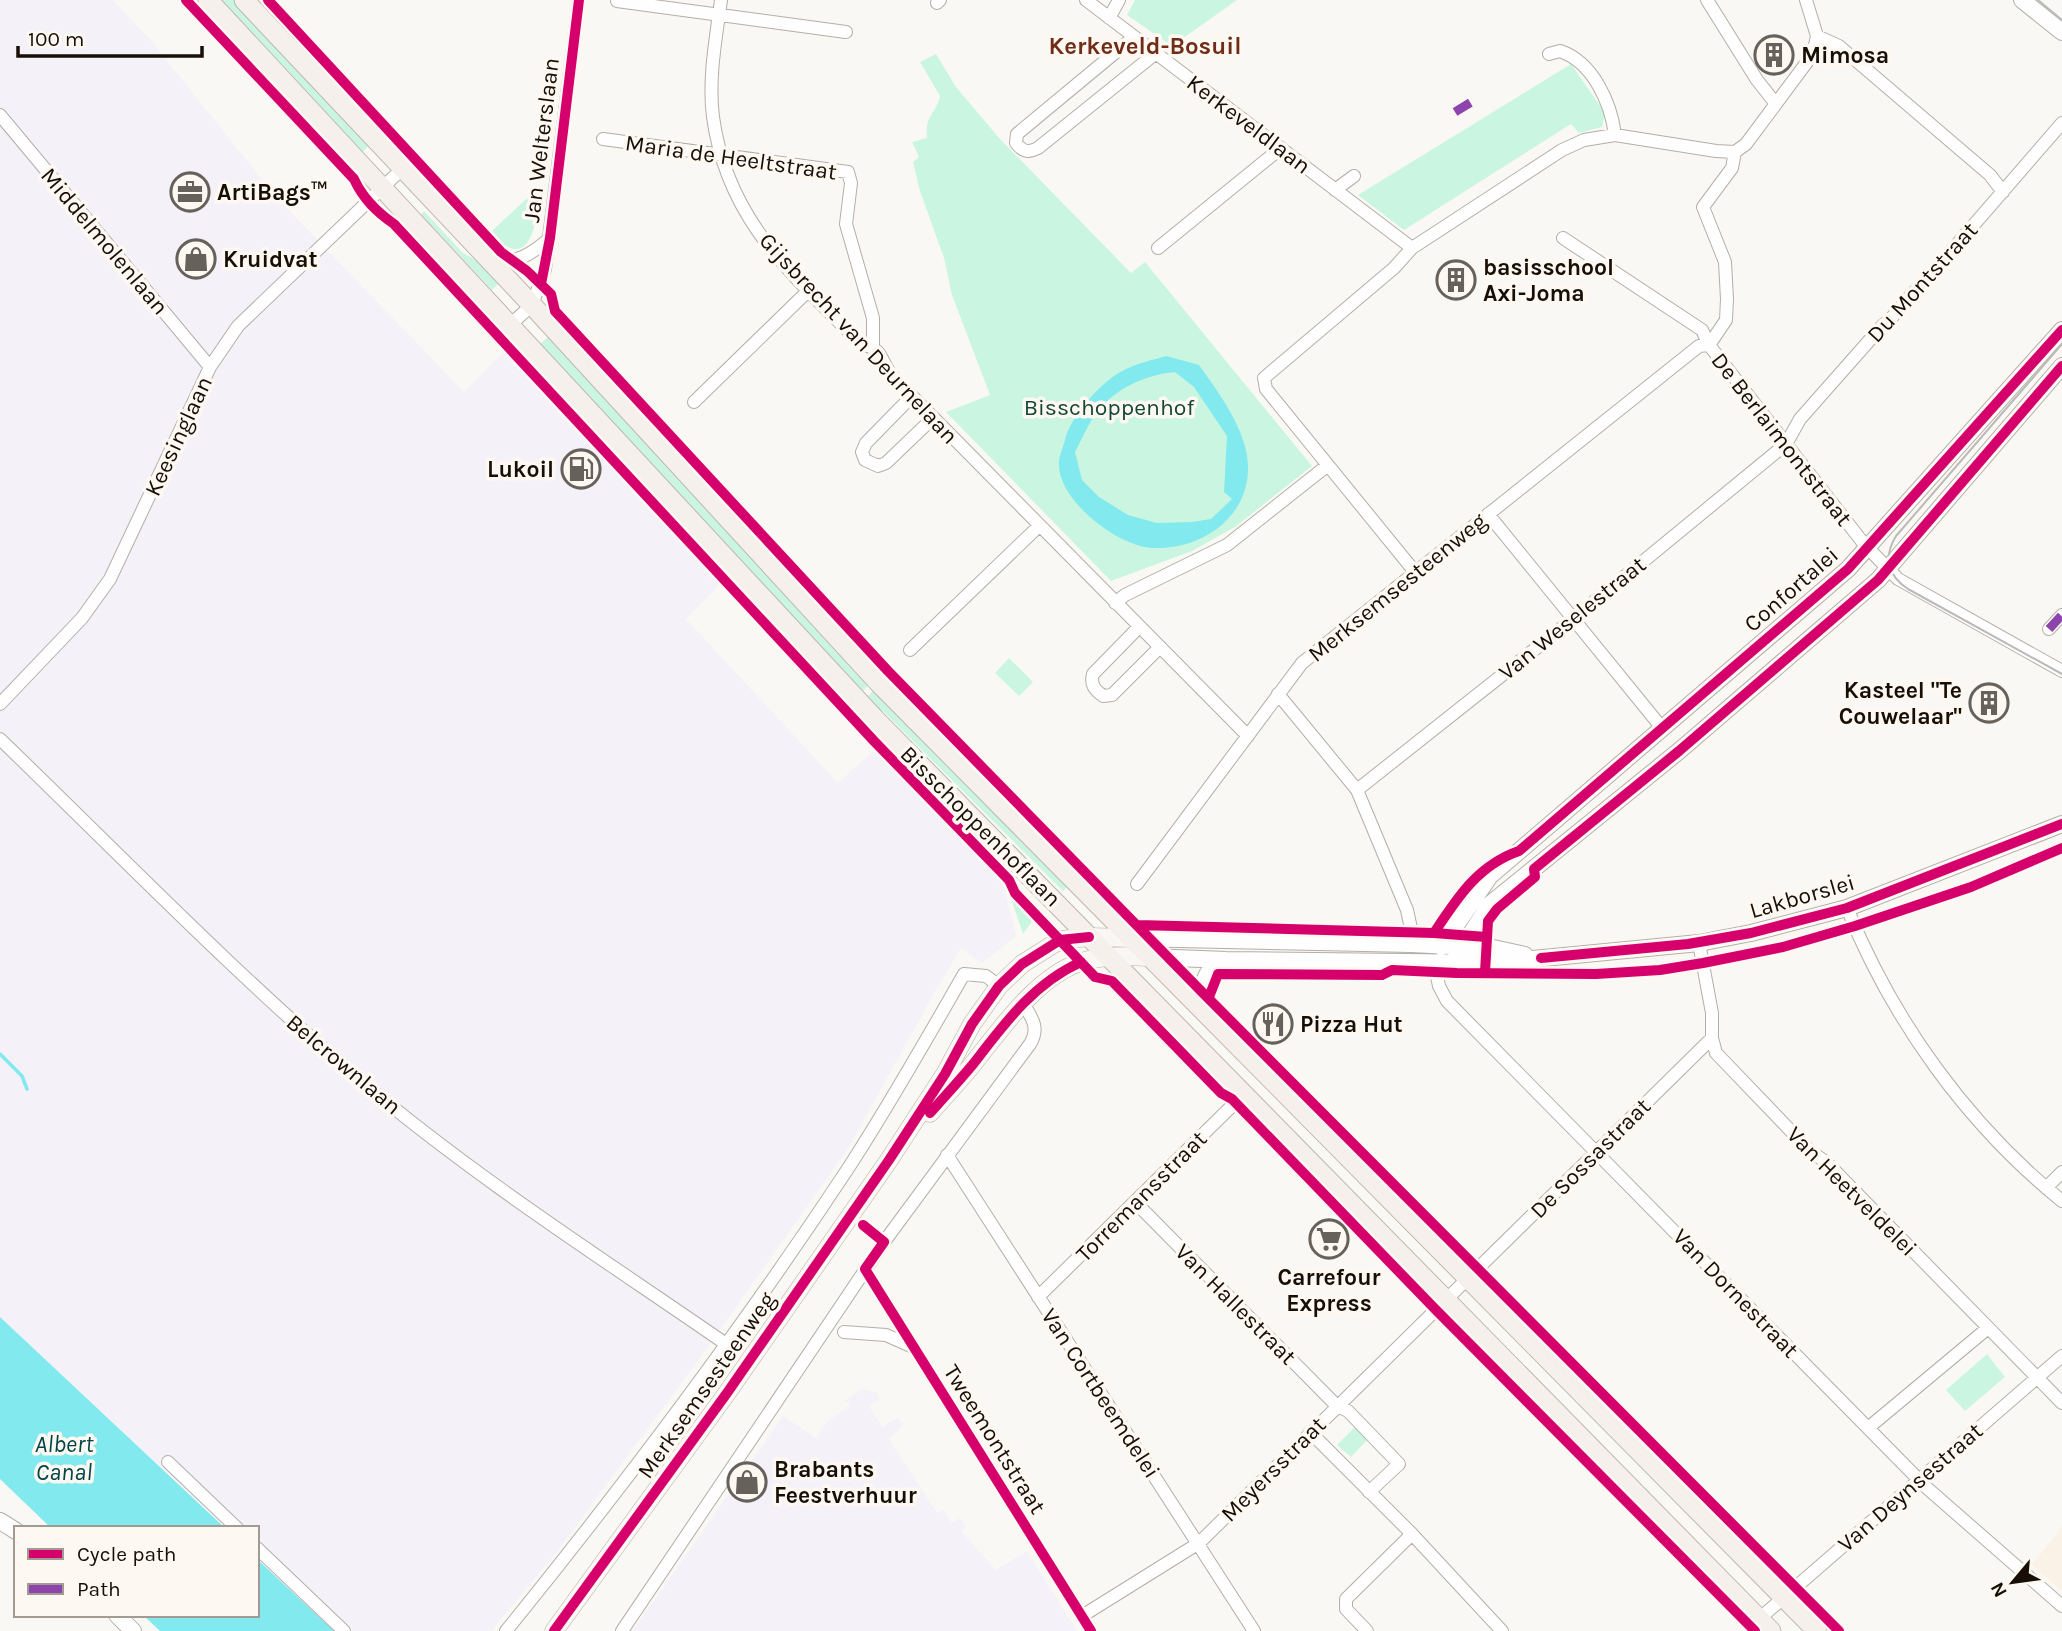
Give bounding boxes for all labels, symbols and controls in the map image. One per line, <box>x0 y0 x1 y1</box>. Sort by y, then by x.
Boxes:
scale bar <box>18 14 201 58</box>
text: 100 m <box>28 27 85 51</box>
district label: Kerkeveld-Bosuil <box>1049 32 1241 60</box>
building icon: Mimosa <box>1753 34 1795 76</box>
place label: Mimosa <box>1801 42 1889 69</box>
street label: Jan Welterslaan <box>518 56 565 224</box>
street label: Kerkeveldlaan <box>1181 69 1316 180</box>
street label: Maria de Heeltstraat <box>623 129 839 186</box>
street label: Middelmolenlaan <box>35 162 174 320</box>
office icon: ArtiBags™ <box>169 171 211 213</box>
place label: ArtiBags™ <box>217 179 327 206</box>
street label: Du Montstraat <box>1861 217 1984 348</box>
street label: Gijsbrecht van Deurnelaan <box>754 227 964 449</box>
shop icon: Kruidvat <box>175 238 217 280</box>
place label: Kruidvat <box>223 246 318 273</box>
place label: basisschool Axi-Joma <box>1483 254 1614 307</box>
building icon: basisschool Axi-Joma <box>1435 259 1477 301</box>
street label: De Berlaimontstraat <box>1706 347 1858 532</box>
street label: Keesinglaan <box>139 372 218 500</box>
park label: Bisschoppenhof <box>1024 394 1194 421</box>
fuel station icon: Lukoil <box>560 448 602 490</box>
place label: Lukoil <box>487 456 554 483</box>
street label: Merksemsesteenweg <box>1303 507 1492 668</box>
street label: Confortalei <box>1739 541 1844 638</box>
street label: Van Weselestraat <box>1493 551 1651 686</box>
place label: Kasteel "Te Couwelaar" <box>1839 677 1962 730</box>
building icon: Kasteel "Te Couwelaar" <box>1968 682 2010 724</box>
street label: Bisschoppenhoflaan <box>895 740 1067 912</box>
street label: Lakborslei <box>1746 869 1858 924</box>
restaurant icon: Pizza Hut <box>1252 1003 1294 1045</box>
street label: Belcrownlaan <box>281 1009 407 1120</box>
place label: Pizza Hut <box>1300 1011 1403 1038</box>
street label: De Sossastraat <box>1525 1092 1656 1224</box>
street label: Van Heetveldelei <box>1781 1121 1922 1262</box>
street label: Torremansstraat <box>1070 1125 1213 1267</box>
supermarket icon: Carrefour Express <box>1308 1218 1350 1260</box>
street label: Van Dornestraat <box>1667 1223 1804 1364</box>
street label: Van Hallestraat <box>1170 1238 1302 1371</box>
place label: Carrefour Express <box>1277 1264 1381 1317</box>
street label: Merksemsesteenweg <box>632 1287 781 1484</box>
street label: Van Cortbeemdelei <box>1036 1303 1166 1483</box>
street label: Tweemontstraat <box>938 1360 1051 1519</box>
street label: Meyersstraat <box>1215 1411 1332 1527</box>
street label: Van Deynsestraat <box>1833 1417 1988 1557</box>
water label: Albert Canal <box>35 1430 94 1486</box>
place label: Brabants Feestverhuur <box>774 1456 917 1509</box>
shop icon: Brabants Feestverhuur <box>726 1461 768 1503</box>
legend <box>14 1526 259 1617</box>
text: Cycle path <box>77 1542 177 1566</box>
north arrow <box>1978 1547 2048 1617</box>
text: Path <box>77 1577 121 1601</box>
text: N <box>1986 1578 2012 1601</box>

